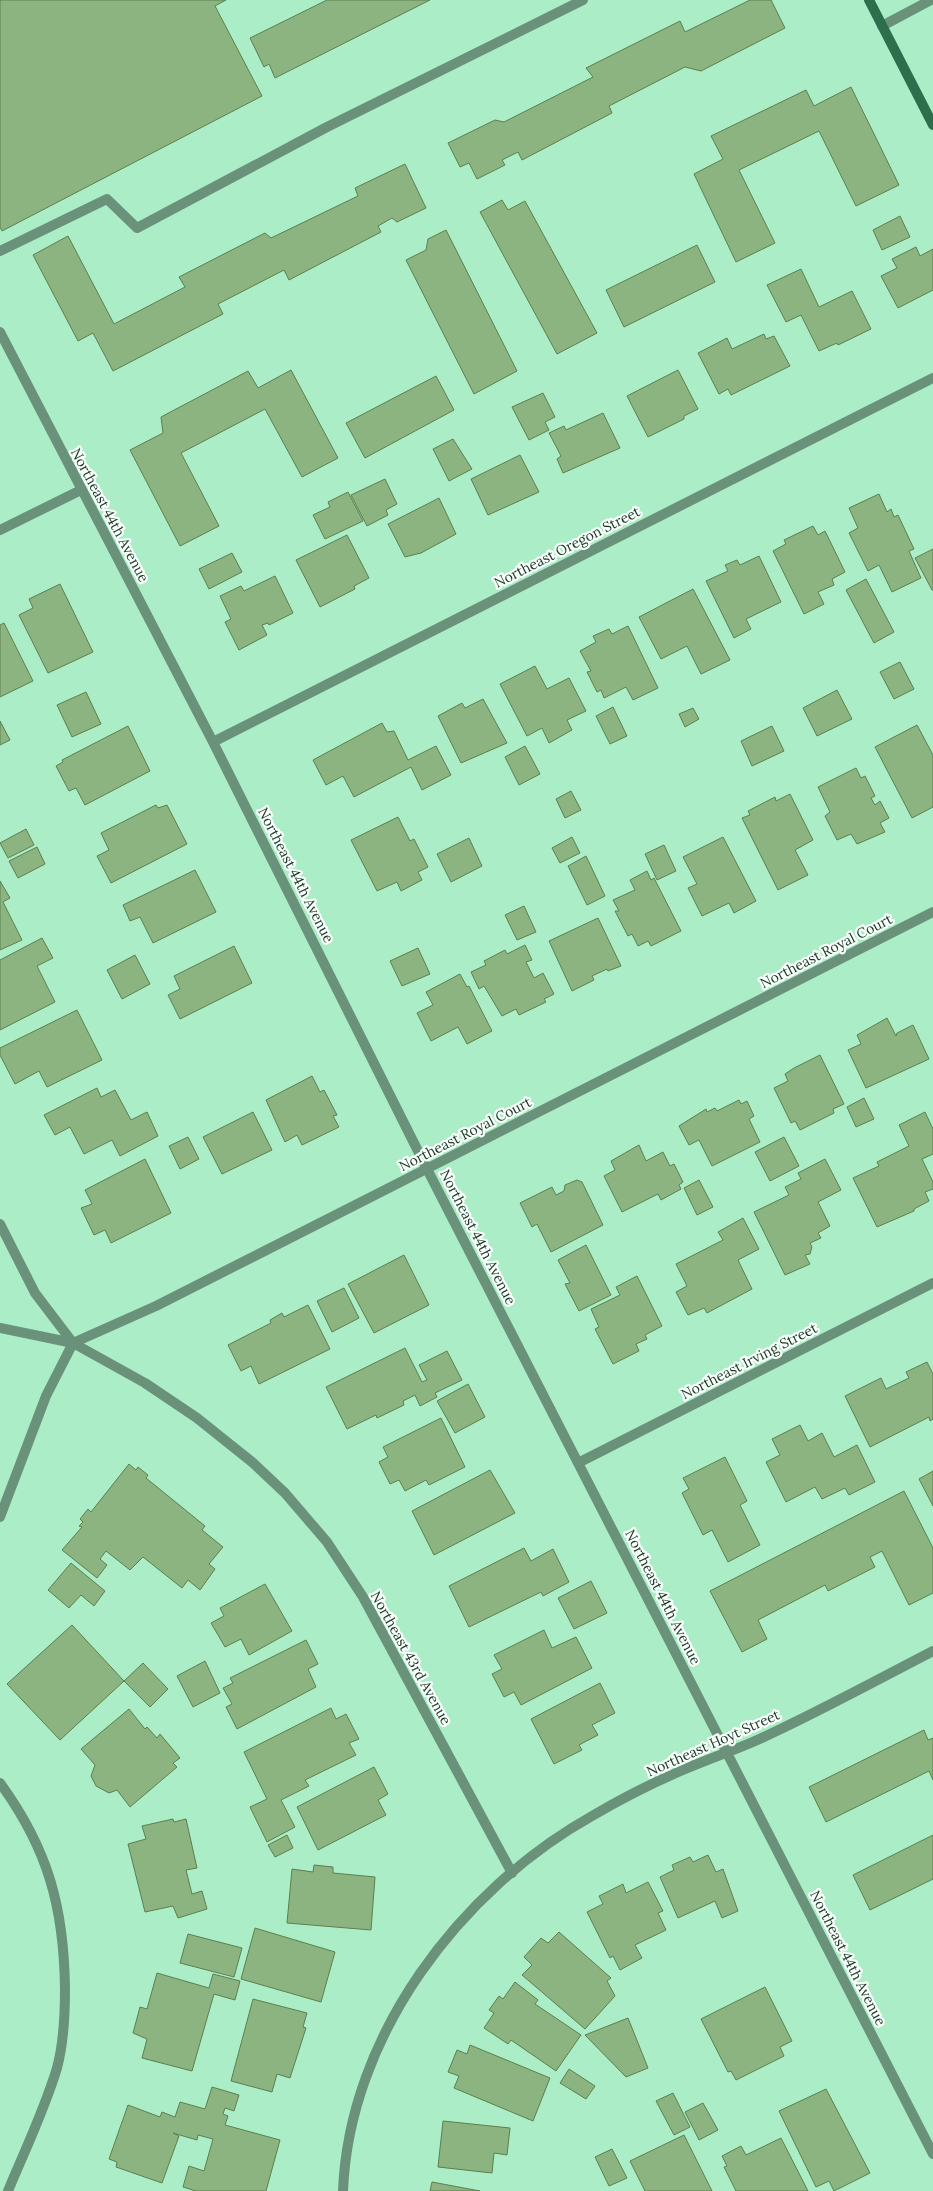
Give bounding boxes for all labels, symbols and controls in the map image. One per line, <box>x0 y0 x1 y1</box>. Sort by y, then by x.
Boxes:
street label: Northeast 44th Avenue <box>67 445 153 585</box>
street label: Northeast Oregon Street <box>491 502 644 592</box>
street label: Northeast 44th Avenue <box>254 804 338 946</box>
street label: Northeast Royal Court <box>757 910 896 992</box>
street label: Northeast Royal Court <box>396 1093 535 1175</box>
street label: Northeast 44th Avenue <box>436 1166 520 1308</box>
street label: Northeast Irving Street <box>678 1319 821 1403</box>
street label: Northeast 44th Avenue <box>621 1526 705 1668</box>
street label: Northeast 43rd Avenue <box>367 1588 455 1728</box>
street label: Northeast Hoyt Street <box>644 1705 783 1781</box>
street label: Northeast 44th Avenue <box>806 1887 890 2029</box>

